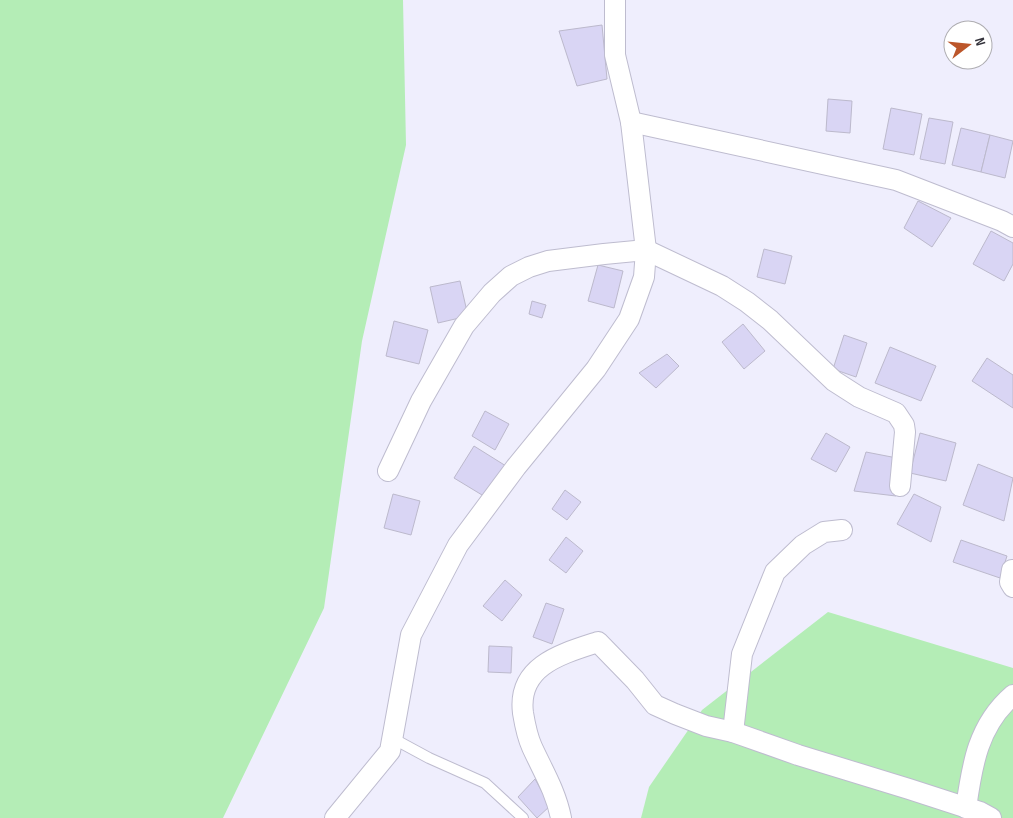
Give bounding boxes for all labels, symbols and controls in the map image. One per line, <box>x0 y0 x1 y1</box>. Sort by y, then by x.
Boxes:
north arrow <box>943 20 993 70</box>
text: N <box>971 36 989 47</box>

